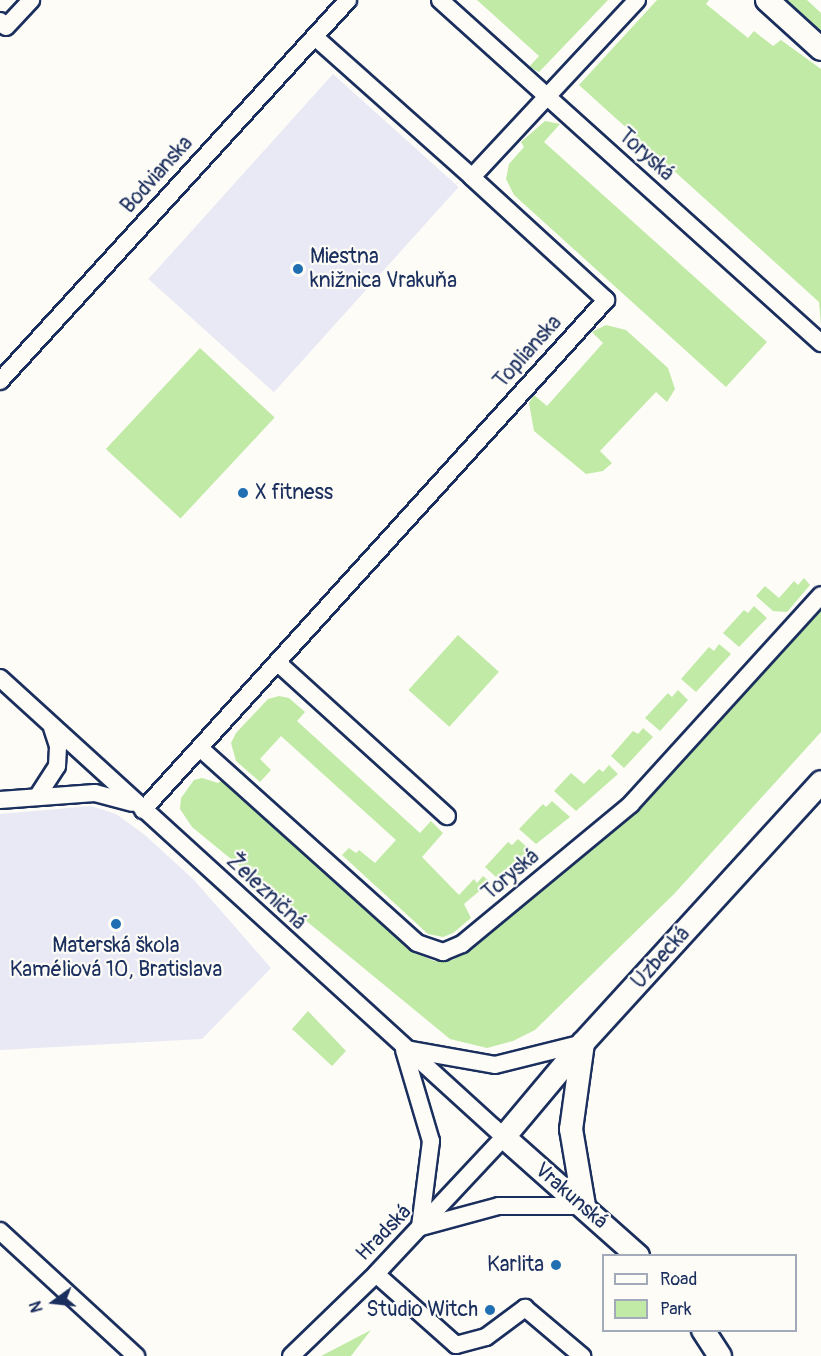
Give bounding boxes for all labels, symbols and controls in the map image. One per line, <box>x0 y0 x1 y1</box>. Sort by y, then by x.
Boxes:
street label: Toryská <box>613 123 679 187</box>
street label: Bodvianska <box>116 131 198 219</box>
place label: Miestna knižnica Vrakuňa <box>310 244 457 294</box>
marker: Miestna knižnica Vrakuňa <box>291 262 305 276</box>
street label: Toplianska <box>489 310 567 394</box>
place label: X fitness <box>255 480 333 506</box>
marker: X fitness <box>236 486 250 500</box>
street label: Toryská <box>477 844 545 906</box>
street label: Železničná <box>221 849 311 935</box>
marker: Materská škola Kaméliová 10, Bratislava <box>109 917 123 931</box>
street label: Uzbecká <box>627 922 695 994</box>
place label: Materská škola Kaméliová 10, Bratislava <box>10 933 222 983</box>
street label: Vrakunská <box>529 1157 613 1235</box>
street label: Hradská <box>351 1200 417 1266</box>
place label: Karlita <box>487 1252 544 1278</box>
legend <box>602 1254 797 1332</box>
marker: Karlita <box>549 1258 563 1272</box>
text: Road <box>660 1268 697 1291</box>
north arrow <box>24 1272 84 1332</box>
place label: Studio Witch <box>366 1297 478 1323</box>
text: Park <box>660 1298 692 1321</box>
text: N <box>26 1299 48 1314</box>
marker: Studio Witch <box>483 1303 497 1317</box>

